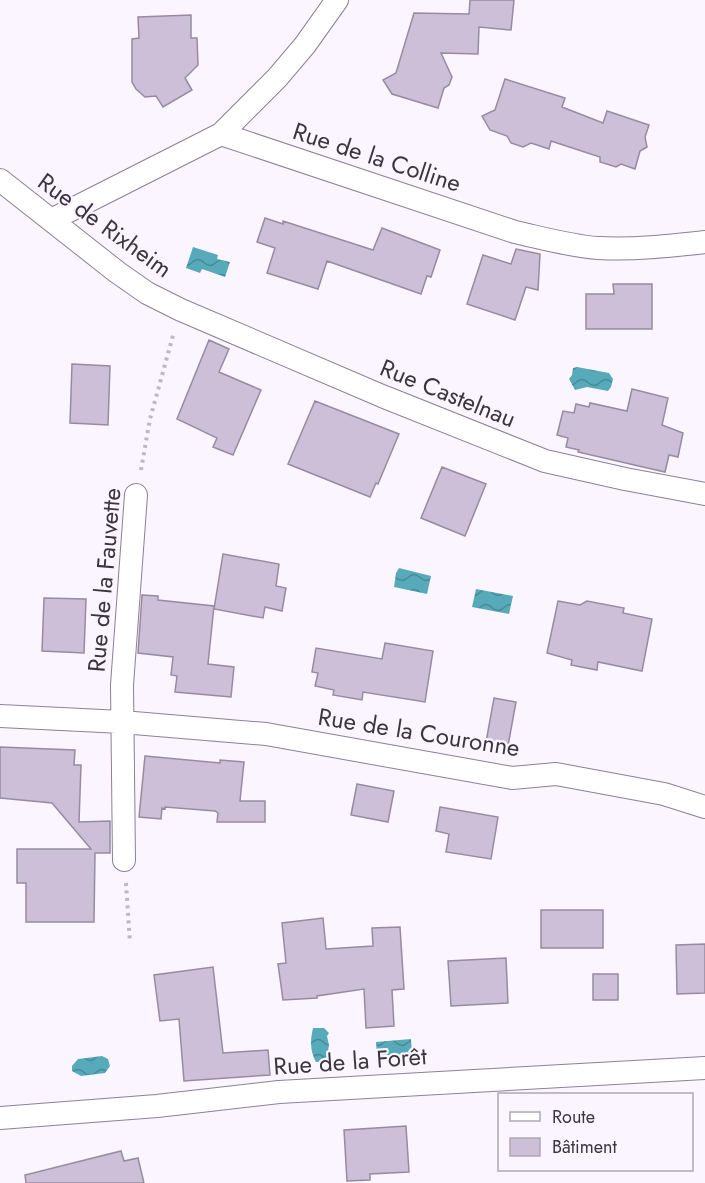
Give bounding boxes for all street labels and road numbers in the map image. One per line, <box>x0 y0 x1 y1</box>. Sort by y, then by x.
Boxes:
street label: Rue de la Colline <box>288 113 466 201</box>
street label: Rue de Rixheim <box>31 164 179 286</box>
street label: Rue Castelnau <box>375 350 521 436</box>
street label: Rue de la Fauvette <box>79 486 129 674</box>
street label: Rue de la Couronne <box>316 699 522 765</box>
street label: Rue de la Forêt <box>272 1038 428 1084</box>

